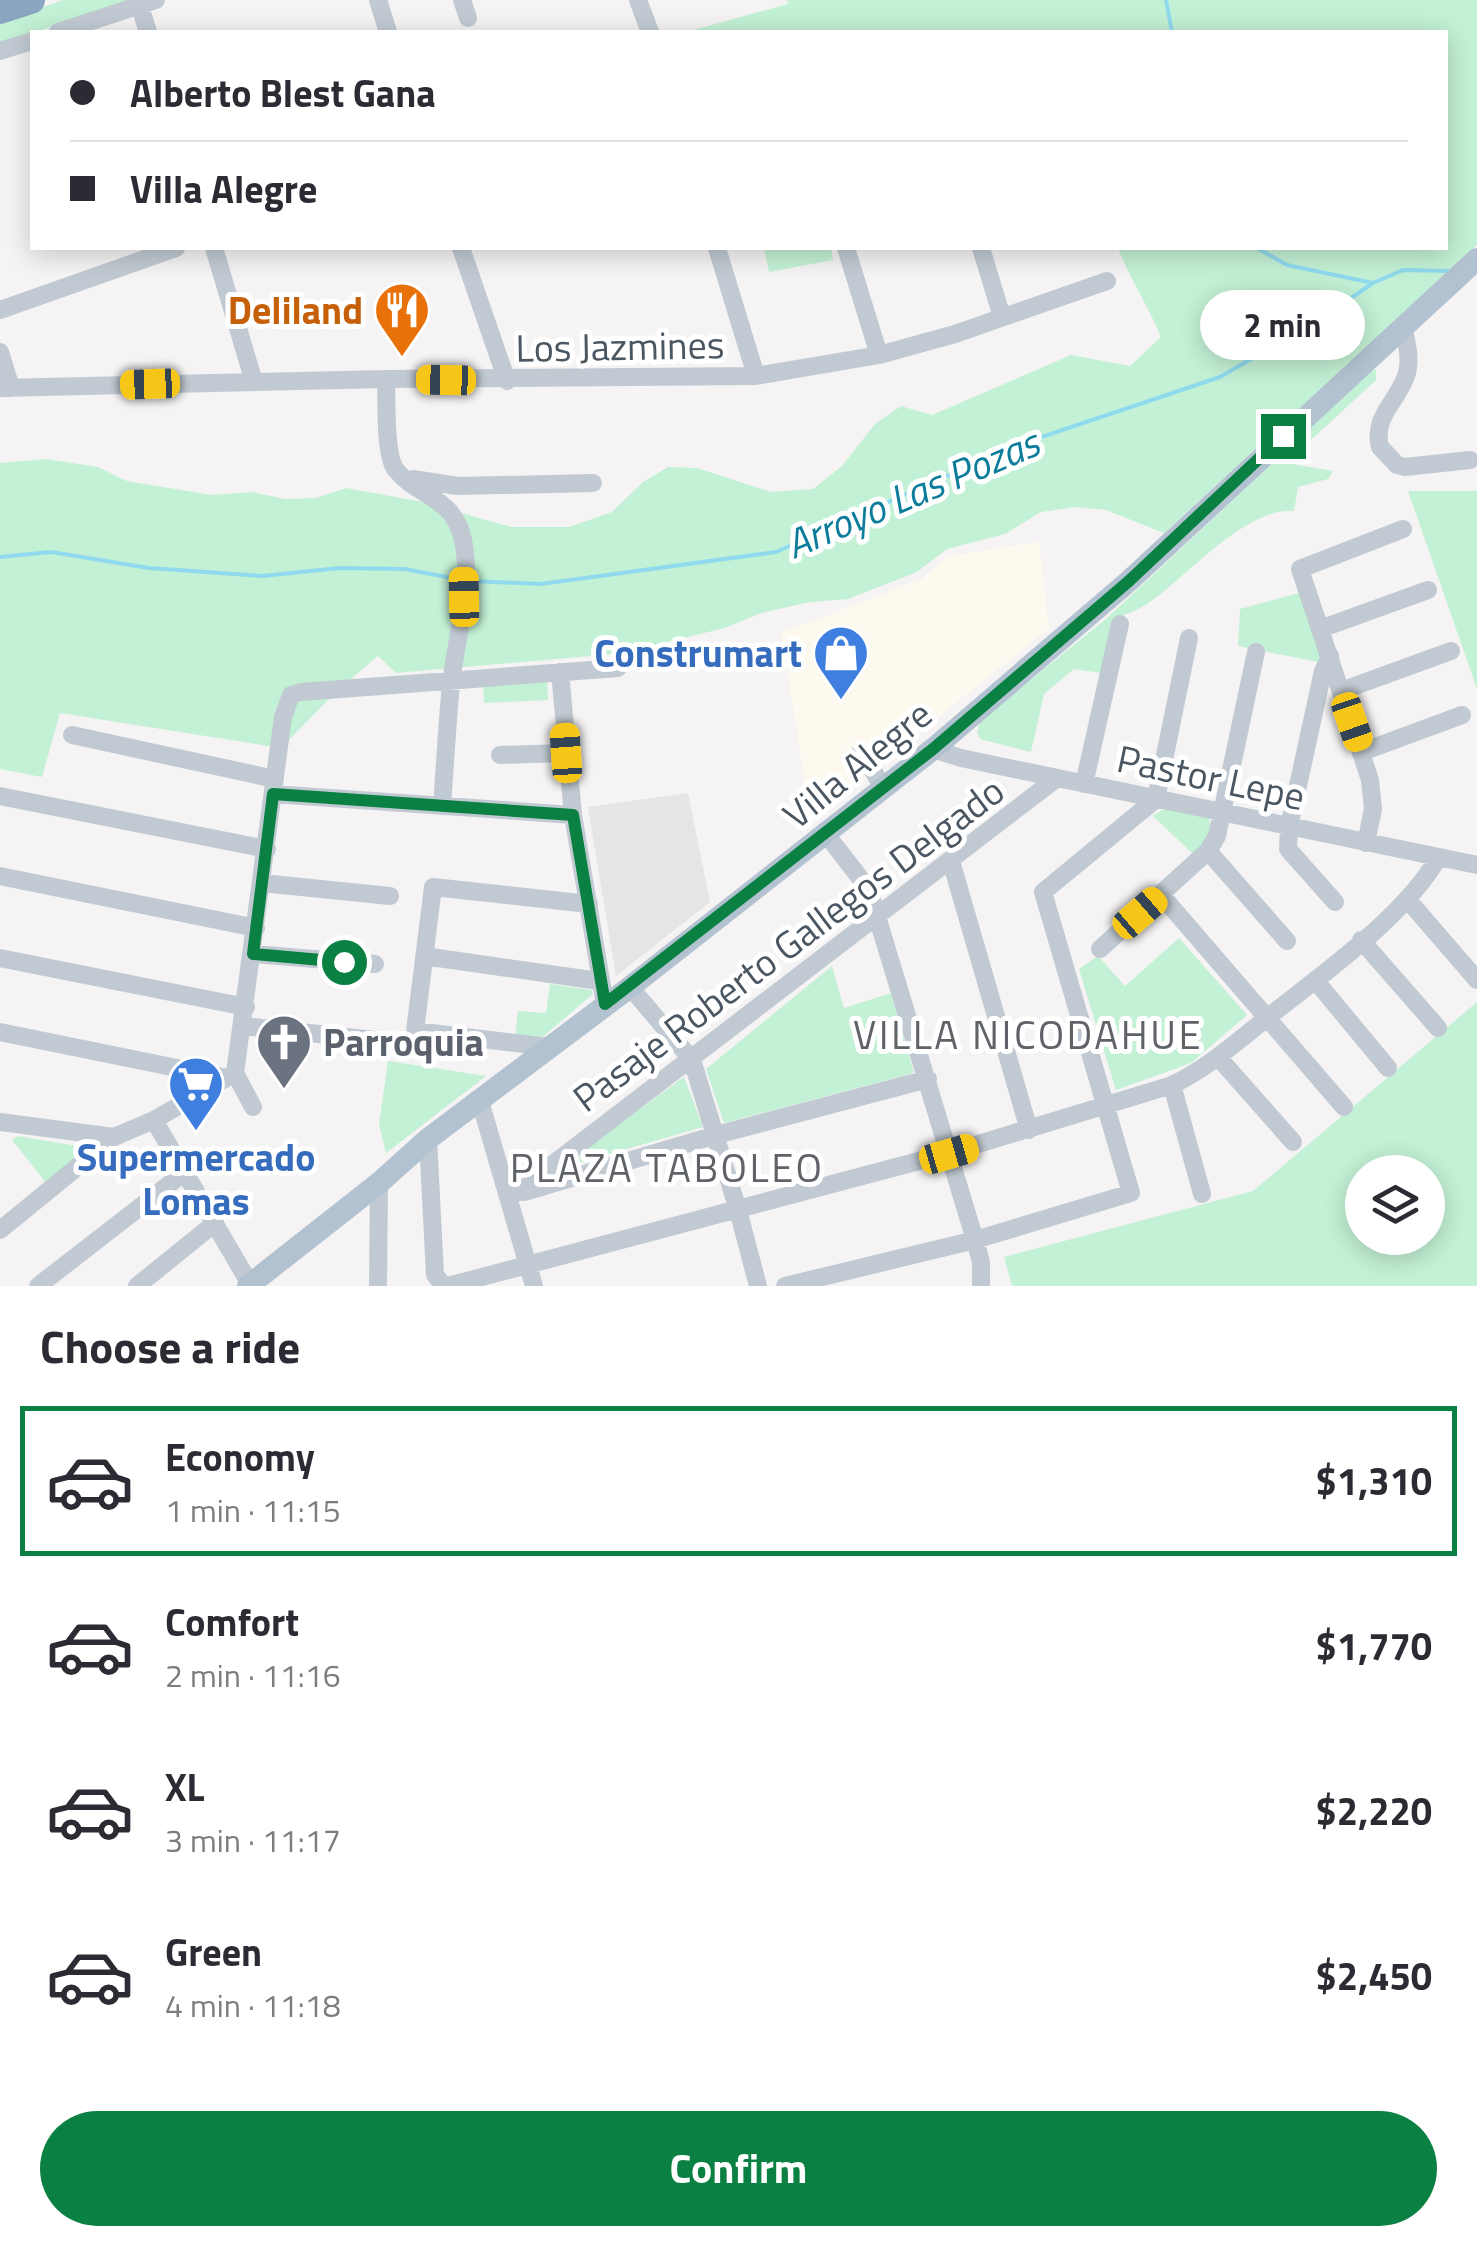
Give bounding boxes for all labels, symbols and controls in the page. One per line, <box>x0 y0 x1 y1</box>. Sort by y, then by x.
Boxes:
text: Alberto Blest Gana <box>130 64 436 122</box>
text: Villa Alegre <box>130 160 317 218</box>
restaurant icon: Deliland <box>372 280 432 359</box>
place label: Deliland <box>228 281 363 339</box>
callout: 2 min <box>1200 291 1366 361</box>
text: 2 min <box>1244 301 1321 349</box>
street label: Los Jazmines <box>515 315 725 377</box>
car <box>416 364 476 396</box>
car <box>119 368 181 400</box>
water label: Arroyo Las Pozas <box>776 411 1051 574</box>
route end <box>1261 414 1306 459</box>
car <box>448 567 480 627</box>
shop icon: Construmart <box>811 623 871 702</box>
place label: Construmart <box>594 624 802 682</box>
street label: Villa Alegre <box>770 686 944 842</box>
car <box>1328 689 1376 755</box>
car <box>549 722 583 784</box>
street label: Pastor Lepe <box>1112 729 1310 825</box>
street label: Pasaje Roberto Gallegos Delgado <box>560 762 1016 1126</box>
car <box>1108 882 1172 944</box>
route start <box>322 940 367 985</box>
district label: VILLA NICODAHUE <box>853 1004 1203 1065</box>
church icon: Parroquia <box>254 1012 314 1091</box>
place label: Parroquia <box>323 1013 484 1071</box>
supermarket icon: Supermercado Lomas <box>166 1054 226 1133</box>
place label: Supermercado Lomas <box>77 1128 315 1230</box>
car <box>916 1131 982 1177</box>
district label: PLAZA TABOLEO <box>510 1137 824 1198</box>
map controls <box>1345 1155 1445 1255</box>
button: layers <box>1345 1155 1445 1255</box>
text: Choose a ride <box>40 1312 300 1380</box>
text: Economy <box>165 1428 315 1486</box>
icon: car <box>45 1436 135 1526</box>
text: $1,310 <box>1316 1452 1432 1510</box>
text: 1 min · 11:15 <box>165 1486 341 1534</box>
text: Comfort <box>165 1593 299 1651</box>
icon: car <box>45 1601 135 1691</box>
text: $1,770 <box>1316 1617 1432 1675</box>
text: 2 min · 11:16 <box>165 1651 341 1699</box>
text: XL <box>165 1758 205 1816</box>
icon: car <box>45 1766 135 1856</box>
text: $2,220 <box>1316 1782 1432 1840</box>
text: 3 min · 11:17 <box>165 1816 341 1864</box>
text: Green <box>165 1923 262 1981</box>
icon: car <box>45 1931 135 2021</box>
text: $2,450 <box>1316 1947 1432 2005</box>
text: 4 min · 11:18 <box>165 1981 341 2029</box>
button: Confirm <box>40 2111 1437 2226</box>

